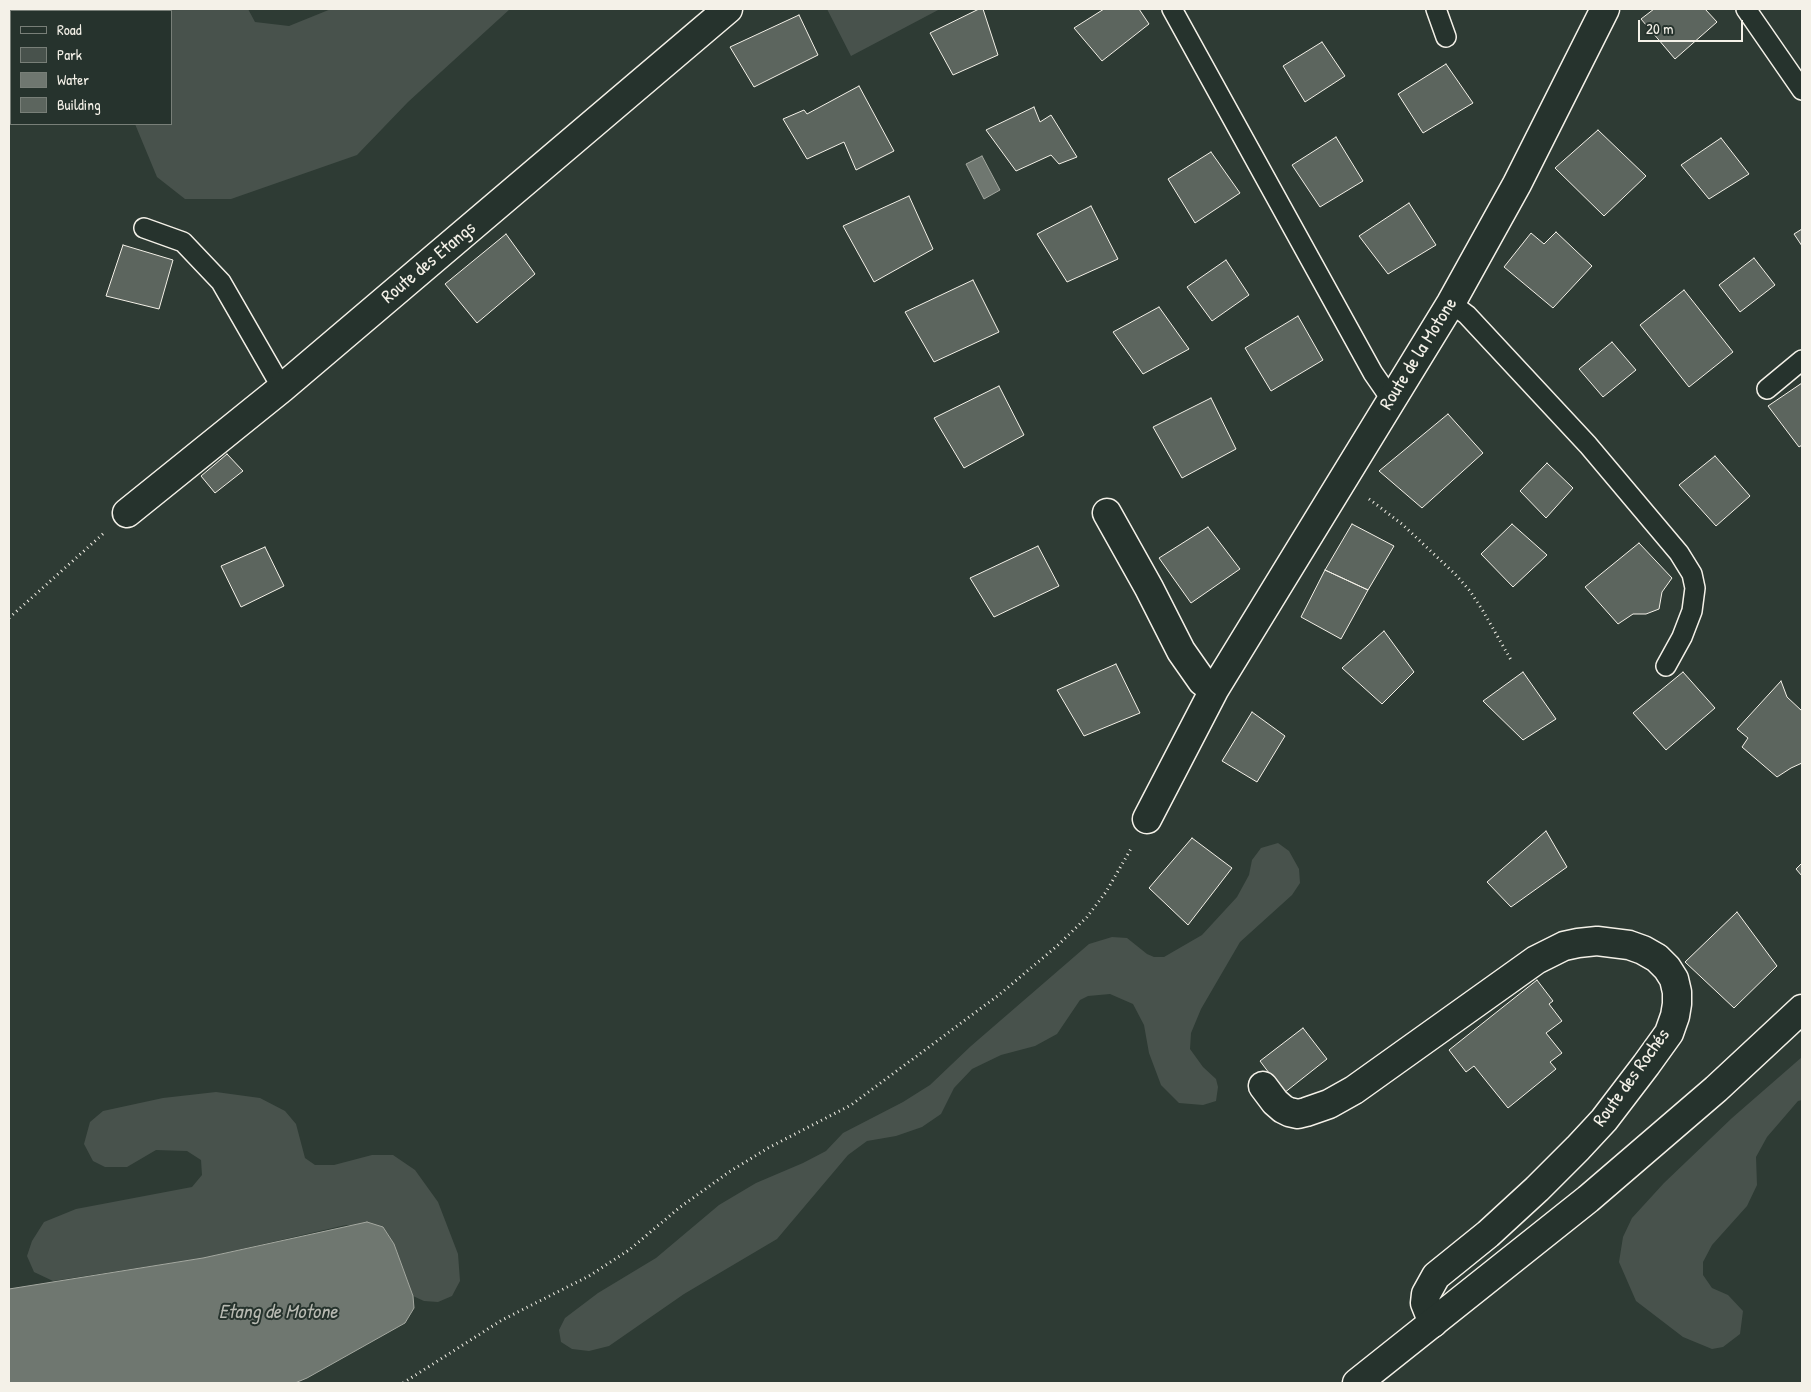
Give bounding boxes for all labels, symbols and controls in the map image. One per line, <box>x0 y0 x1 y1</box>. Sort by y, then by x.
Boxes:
legend <box>10 10 172 125</box>
scale bar <box>1641 10 1746 42</box>
text: 20 m <box>1646 18 1673 39</box>
text: Road <box>57 19 82 40</box>
text: Park <box>57 44 82 65</box>
text: Water <box>57 69 89 90</box>
text: Building <box>57 94 101 115</box>
street label: Route des Etangs <box>377 217 481 309</box>
street label: Route de la Motone <box>1375 294 1463 414</box>
street label: Route des Rochés <box>1589 1025 1675 1131</box>
water label: Etang de Motone <box>219 1301 337 1325</box>

